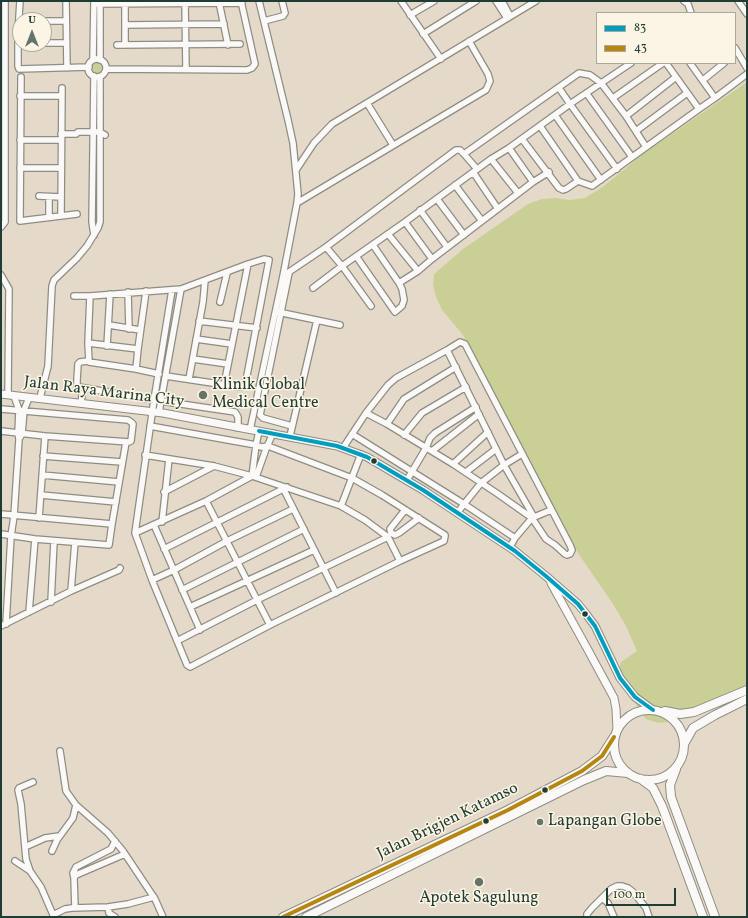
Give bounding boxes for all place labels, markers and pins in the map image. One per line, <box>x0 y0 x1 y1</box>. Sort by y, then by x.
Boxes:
place label: Klinik Global Medical Centre <box>212 376 319 414</box>
marker: Klinik Global Medical Centre <box>197 389 209 401</box>
unlabelled marker <box>369 456 379 466</box>
unlabelled marker <box>580 609 590 619</box>
unlabelled marker <box>540 785 550 795</box>
place label: Lapangan Globe <box>548 812 662 832</box>
unlabelled marker <box>481 816 491 826</box>
marker: Lapangan Globe <box>535 817 545 827</box>
marker: Apotek Sagulung <box>473 876 485 888</box>
place label: Apotek Sagulung <box>420 889 538 909</box>

